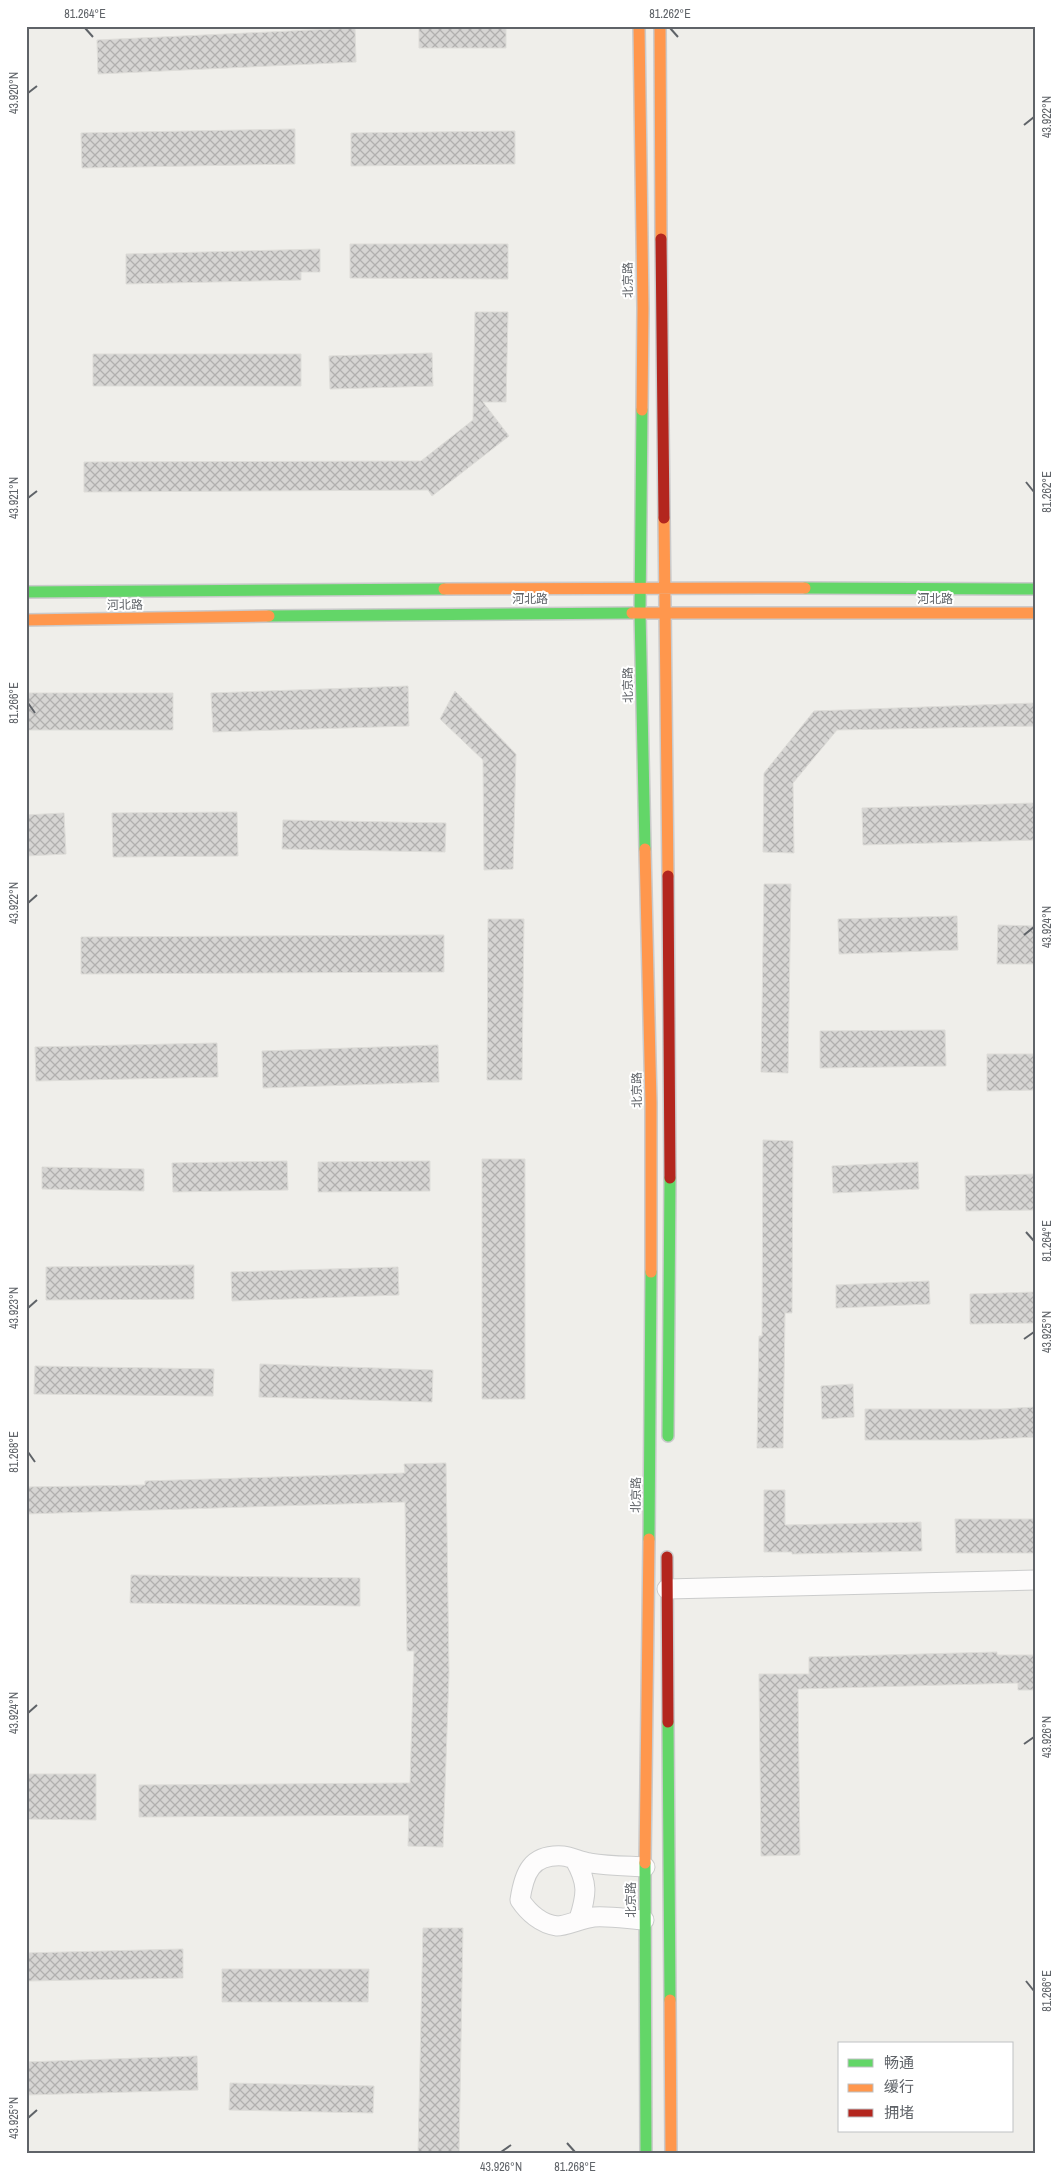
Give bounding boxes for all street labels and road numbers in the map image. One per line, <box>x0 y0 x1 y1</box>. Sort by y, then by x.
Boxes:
street label: 北京路 <box>620 262 636 298</box>
street label: 河北路 <box>512 591 548 607</box>
street label: 河北路 <box>917 591 953 607</box>
street label: 河北路 <box>107 597 143 613</box>
street label: 北京路 <box>620 667 636 703</box>
street label: 北京路 <box>629 1072 645 1108</box>
street label: 北京路 <box>628 1477 644 1513</box>
street label: 北京路 <box>623 1882 639 1918</box>

